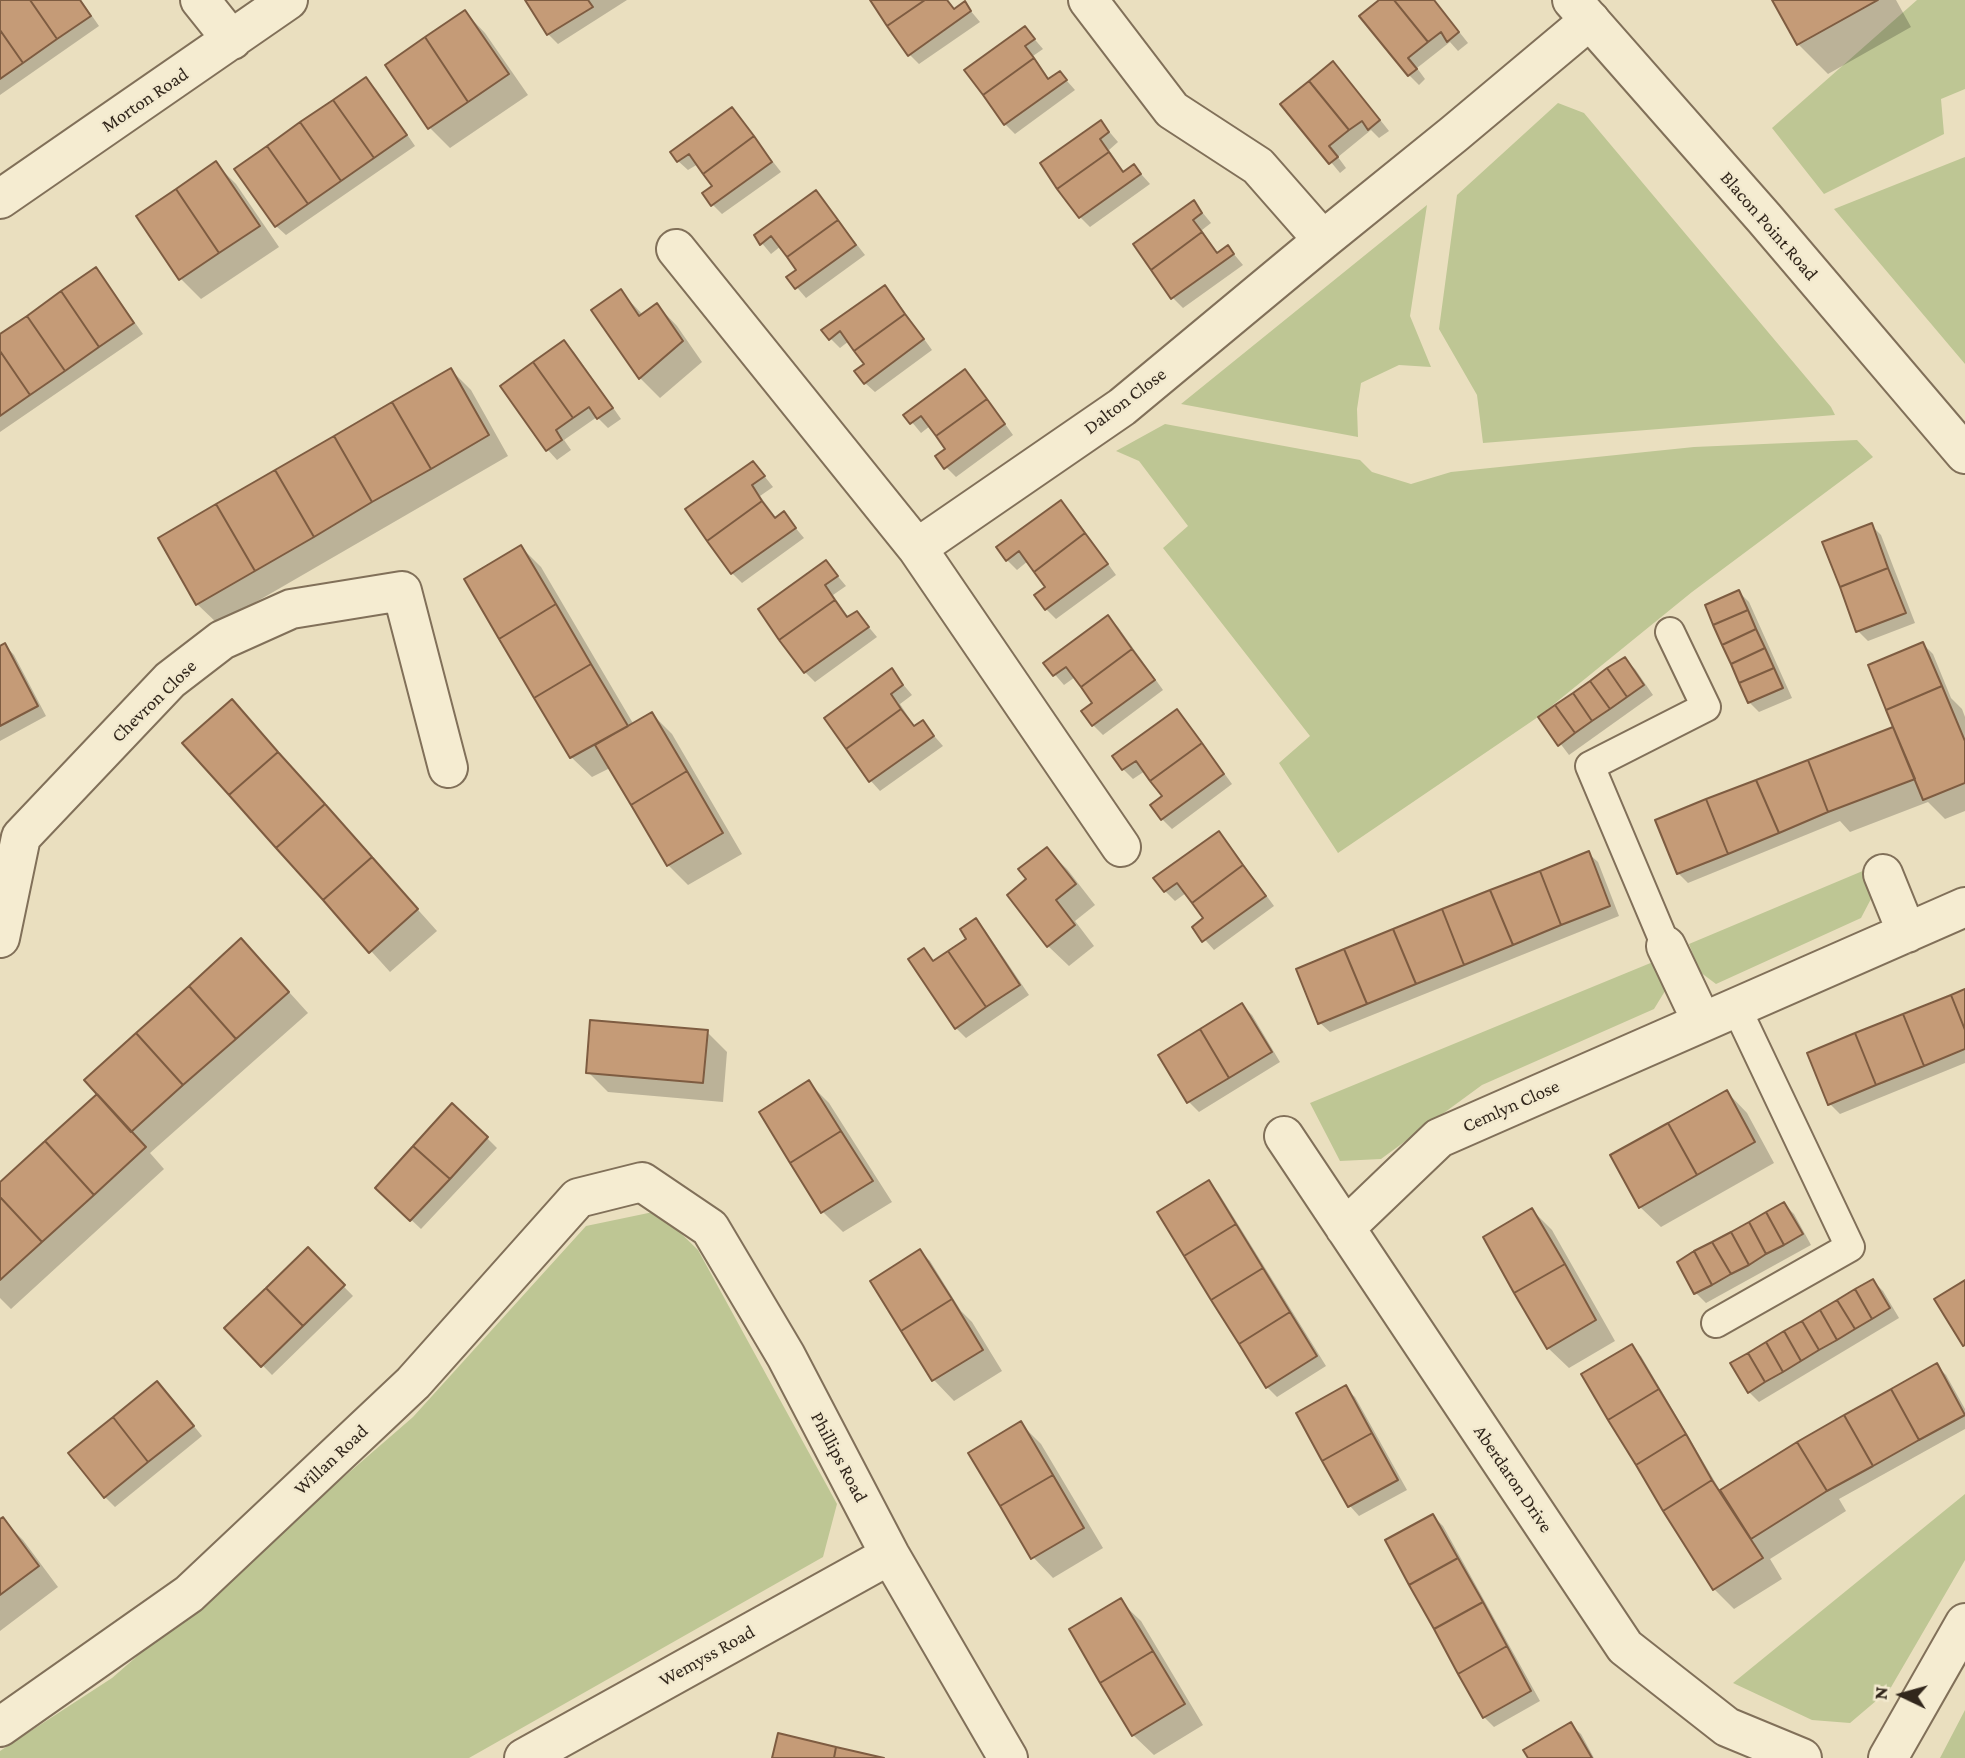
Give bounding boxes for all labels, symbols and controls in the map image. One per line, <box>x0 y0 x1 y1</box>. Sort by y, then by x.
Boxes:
street label: Morton Road <box>97 63 193 137</box>
street label: Blacon Point Road <box>1715 167 1823 285</box>
street label: Dalton Close <box>1079 363 1171 439</box>
street label: Chevron Close <box>107 655 201 747</box>
street label: Cemlyn Close <box>1459 1074 1563 1138</box>
street label: Phillips Road <box>806 1408 872 1506</box>
street label: Willan Road <box>289 1420 373 1500</box>
street label: Aberdaron Drive <box>1469 1421 1557 1537</box>
street label: Wemyss Road <box>655 1620 759 1692</box>
north arrow <box>1867 1660 1937 1730</box>
text: N <box>1870 1686 1892 1701</box>

